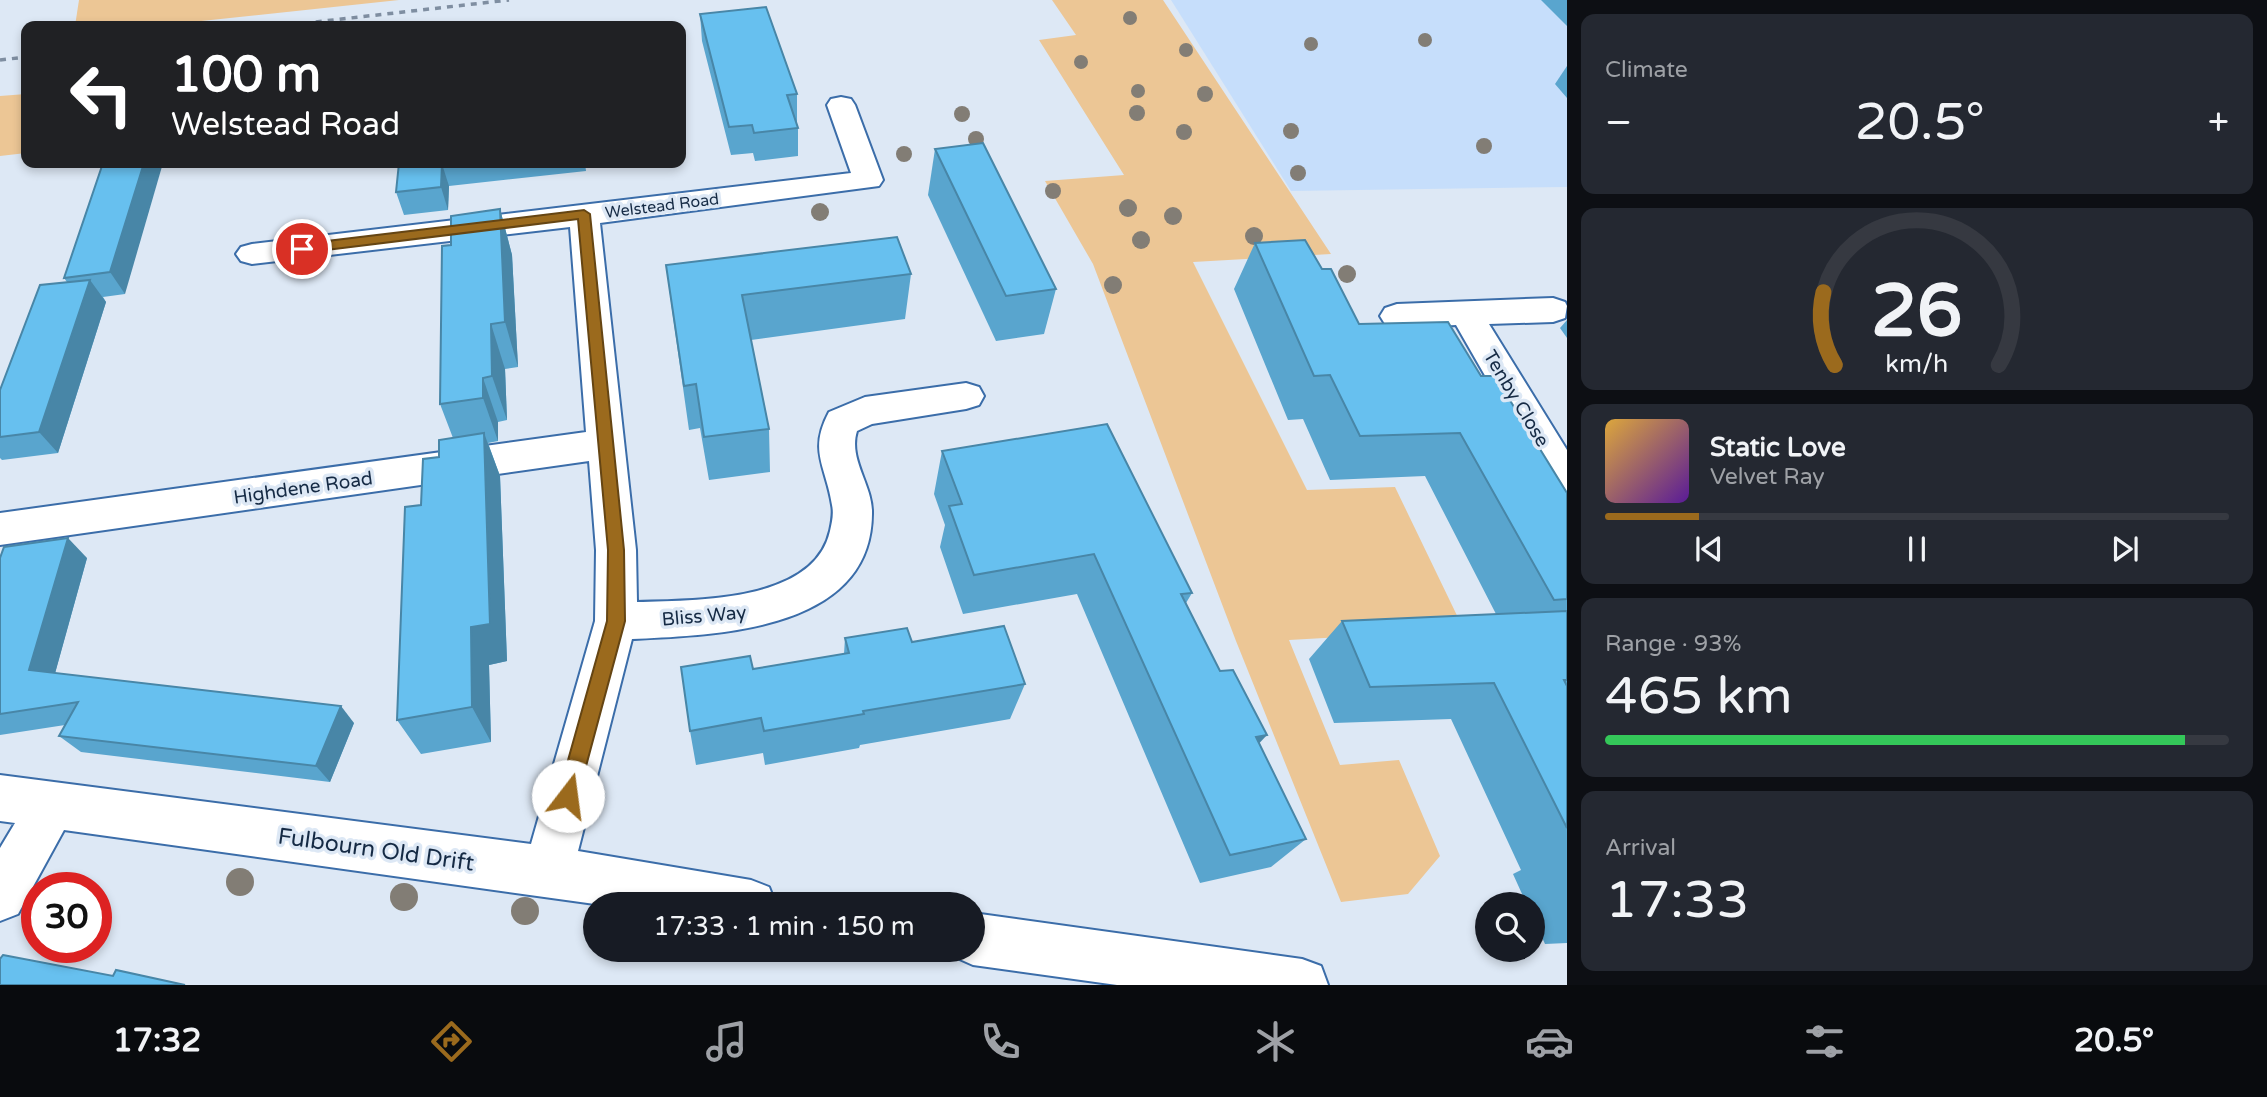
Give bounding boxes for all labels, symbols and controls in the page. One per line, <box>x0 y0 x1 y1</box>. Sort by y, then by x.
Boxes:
text: 100 m <box>171 46 321 105</box>
icon: left <box>56 49 147 140</box>
text: Climate <box>1605 56 1688 84</box>
text: 20.5° <box>1855 91 1985 154</box>
text: − <box>1605 100 1632 146</box>
text: + <box>2208 100 2229 146</box>
text: Welstead Road <box>171 106 400 144</box>
street label: Welstead Road <box>604 189 720 223</box>
pin <box>272 219 332 279</box>
icon: arrive <box>283 230 321 268</box>
text: 26 <box>1871 268 1963 356</box>
street label: Tenby Close <box>1479 346 1554 451</box>
text: km/h <box>1886 349 1948 379</box>
text: Static Love <box>1710 432 1846 463</box>
text: Velvet Ray <box>1710 463 1825 491</box>
street label: Highdene Road <box>232 467 374 509</box>
icon: previous <box>1690 530 1728 568</box>
icon: pause <box>1898 530 1936 568</box>
icon: next <box>2106 530 2144 568</box>
street label: Bliss Way <box>661 601 747 631</box>
text: Range · 93% <box>1605 630 1741 658</box>
text: 465 km <box>1605 665 1793 728</box>
position arrow <box>531 759 605 833</box>
street label: Fulbourn Old Drift <box>276 822 476 878</box>
text: Arrival <box>1605 834 1676 862</box>
text: 17:33 <box>1605 869 1749 932</box>
speed limit sign: 30 <box>21 872 112 963</box>
map controls <box>1475 892 1545 962</box>
button: search <box>1475 892 1545 962</box>
text: 17:33 · 1 min · 150 m <box>653 911 915 942</box>
icon: directions <box>427 1017 476 1066</box>
icon: music <box>702 1017 751 1066</box>
icon: phone <box>976 1017 1025 1066</box>
icon: climate <box>1251 1017 1300 1066</box>
icon: car <box>1525 1017 1574 1066</box>
icon: filters <box>1800 1017 1849 1066</box>
text: 17:32 <box>113 1022 201 1060</box>
text: 20.5° <box>2074 1022 2154 1060</box>

